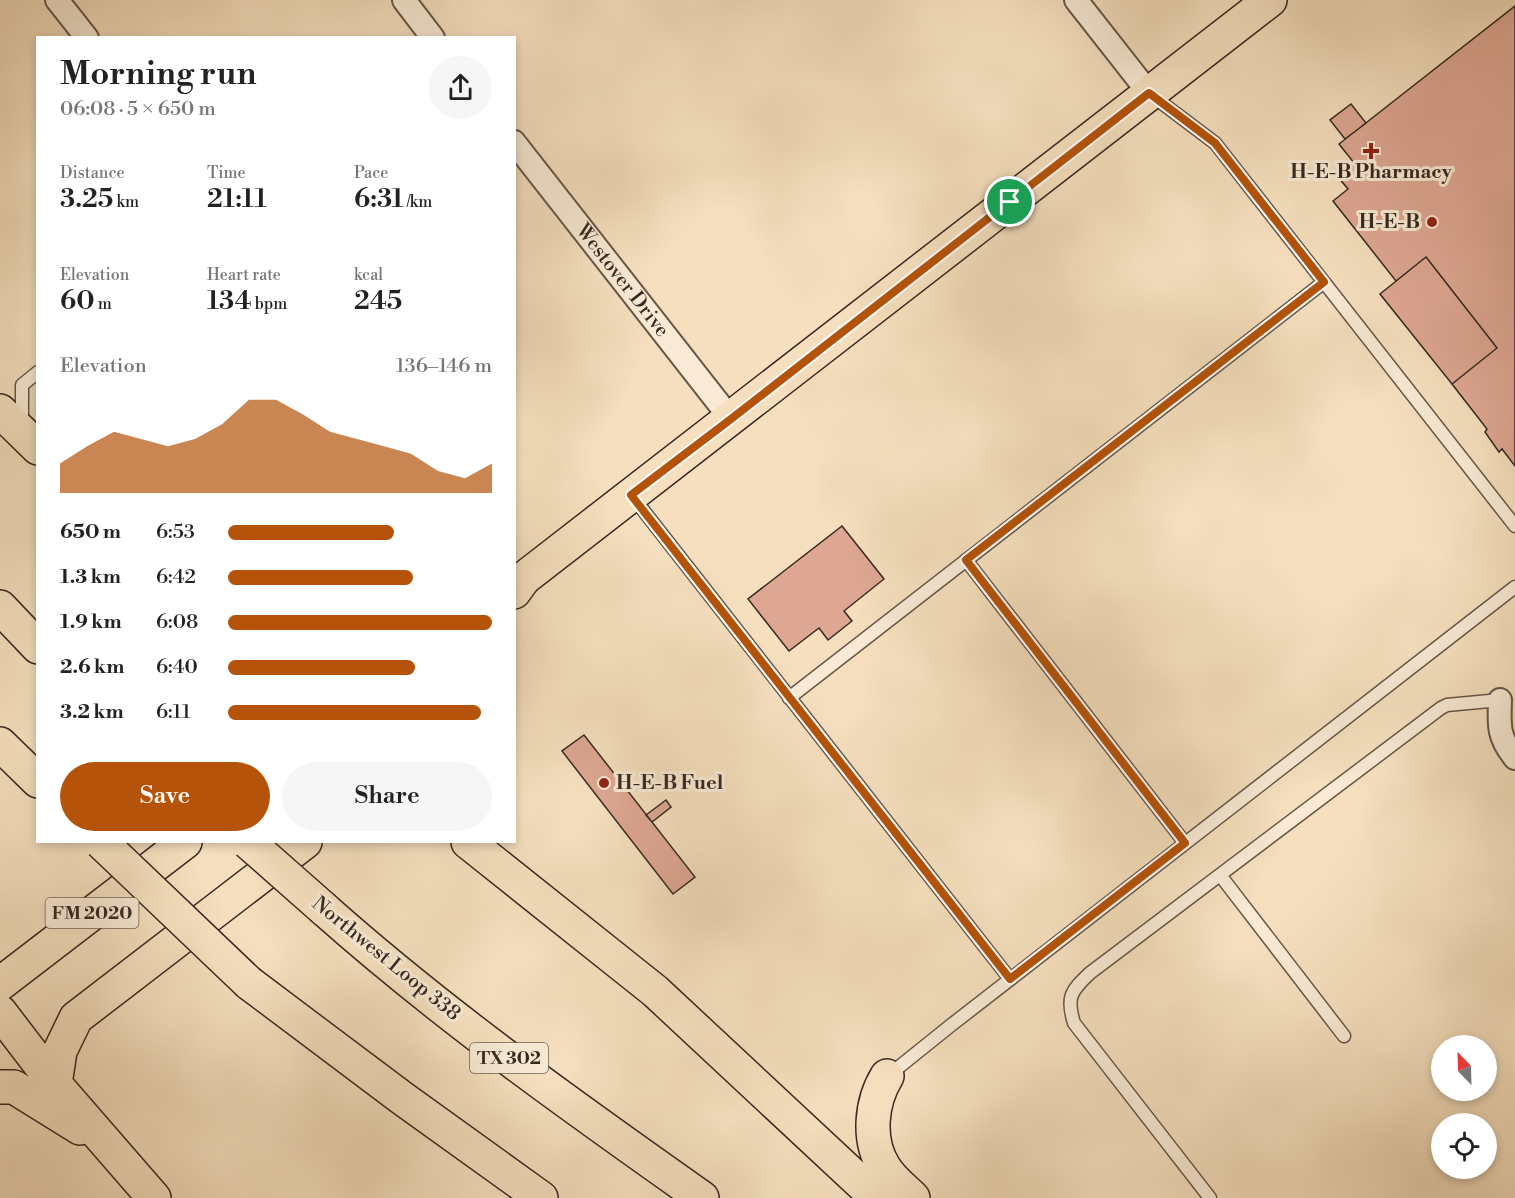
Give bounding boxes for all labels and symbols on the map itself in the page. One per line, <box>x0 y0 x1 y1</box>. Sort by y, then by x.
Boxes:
marker: H-E-B Pharmacy <box>1364 144 1378 158</box>
place label: H-E-B Pharmacy <box>1290 160 1453 185</box>
pin <box>984 176 1035 227</box>
place label: H-E-B <box>1359 210 1420 235</box>
marker: H-E-B <box>1425 215 1439 229</box>
street label: Westover Drive <box>570 218 675 342</box>
place label: H-E-B Fuel <box>616 771 724 796</box>
marker: H-E-B Fuel <box>597 776 611 790</box>
street label: Northwest Loop 338 <box>307 891 465 1027</box>
road number: FM 2020 <box>46 898 138 928</box>
north arrow <box>1431 1035 1497 1101</box>
road number: TX 302 <box>470 1043 548 1073</box>

